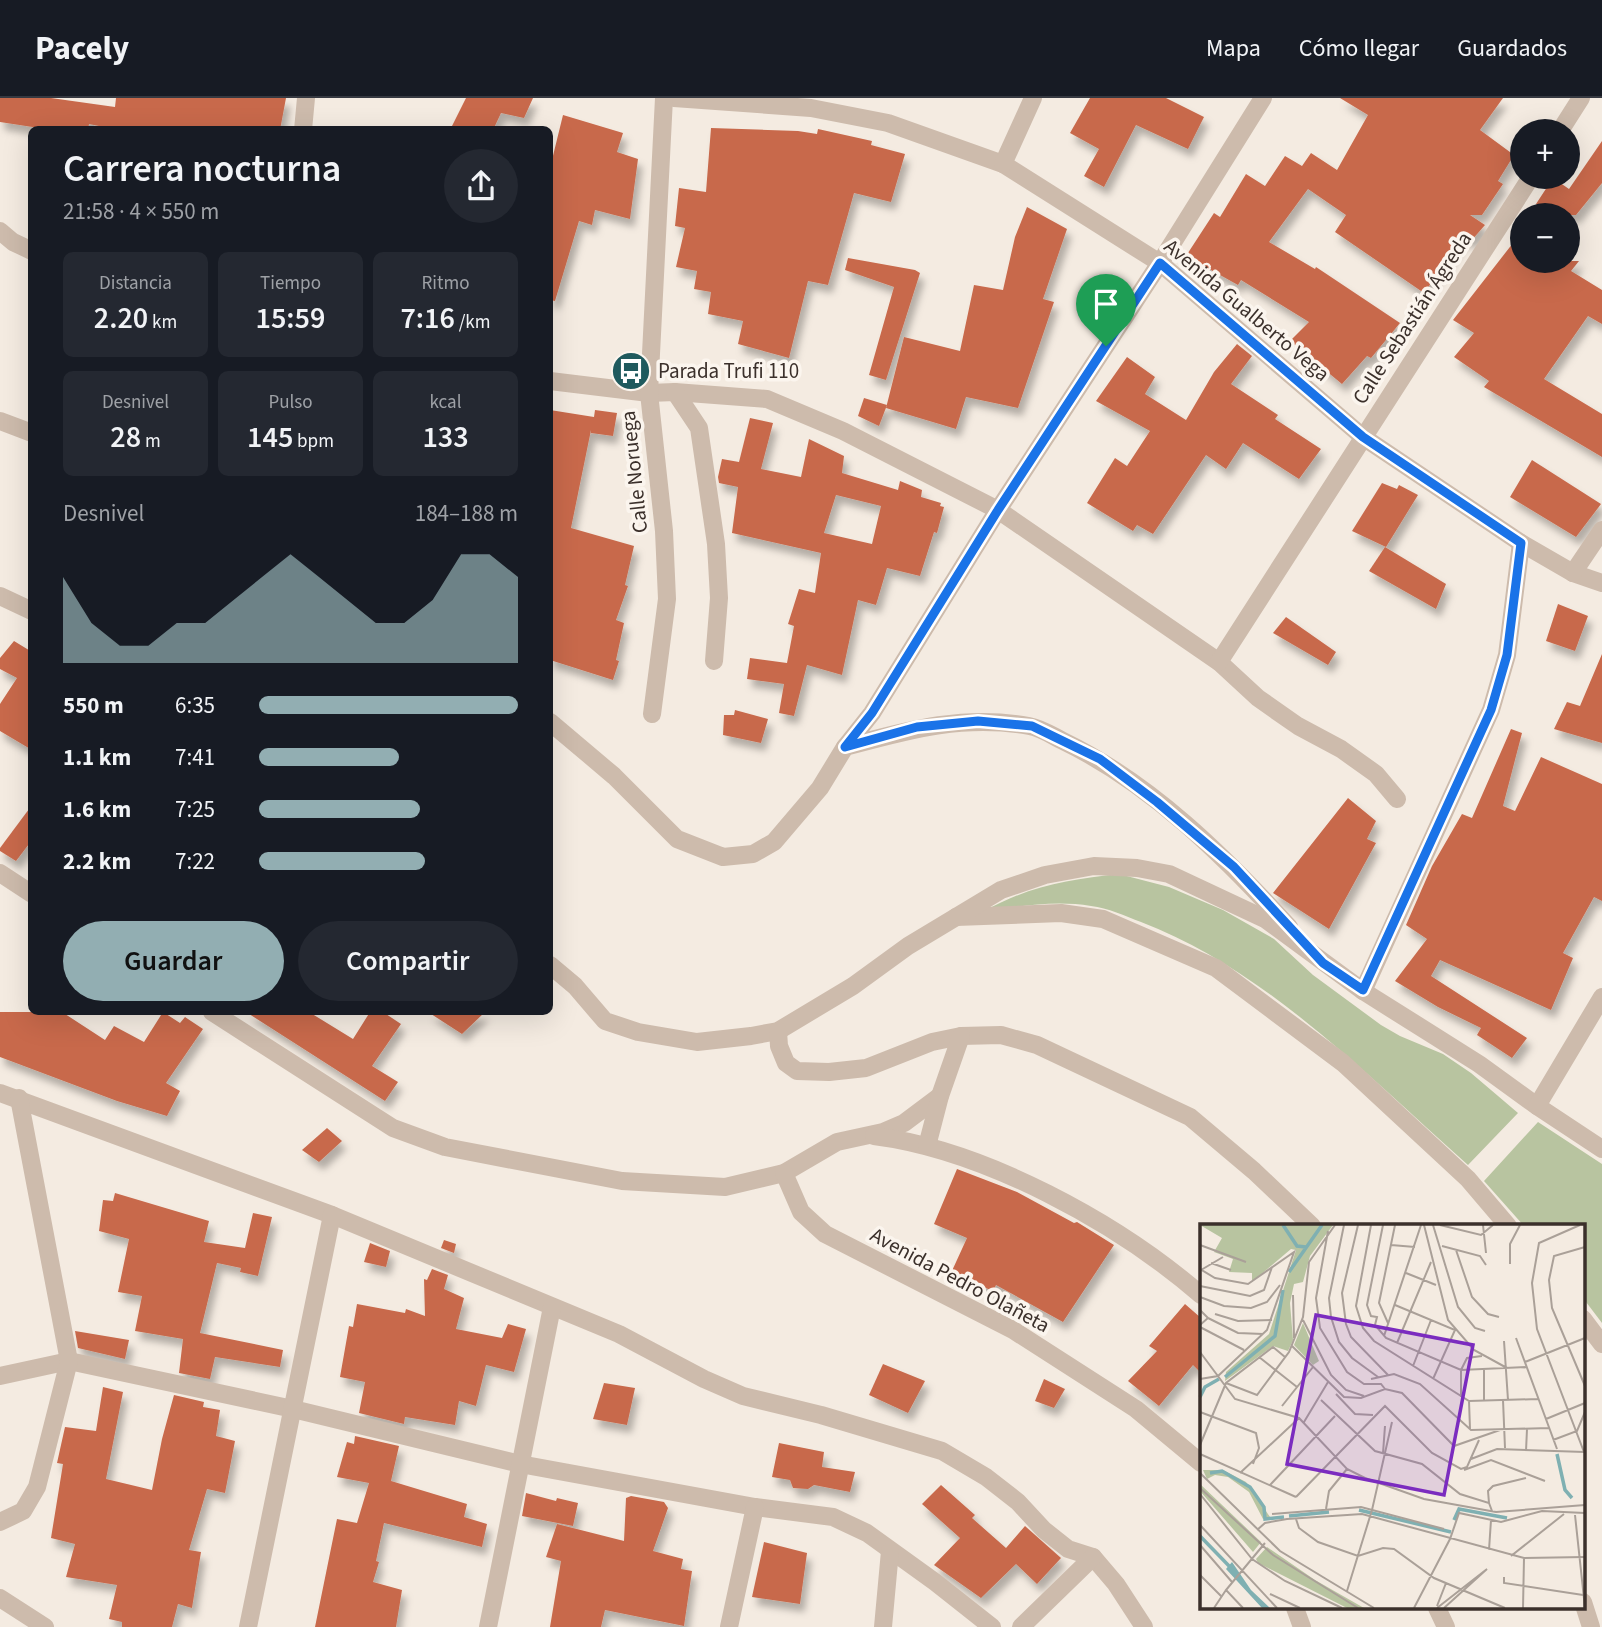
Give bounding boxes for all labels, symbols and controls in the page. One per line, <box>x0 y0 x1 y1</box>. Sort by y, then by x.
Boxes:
text: Pacely <box>35 25 129 72</box>
text: Mapa <box>1206 31 1261 66</box>
text: Cómo llegar <box>1299 31 1419 66</box>
text: Guardados <box>1457 31 1567 66</box>
map controls <box>1510 119 1580 273</box>
button: + <box>1510 119 1580 189</box>
text: Carrera nocturna <box>63 142 341 196</box>
button: share <box>444 149 518 223</box>
text: 21:58 · 4 × 550 m <box>63 195 219 228</box>
button: − <box>1510 203 1580 273</box>
street label: Calle Sebastián Ágreda <box>1345 226 1479 410</box>
street label: Avenida Gualberto Vega <box>1158 232 1336 388</box>
text: Distancia <box>99 270 172 297</box>
text: Tiempo <box>260 270 321 297</box>
text: Ritmo <box>422 270 469 297</box>
pin <box>1076 274 1136 346</box>
icon: arrive <box>1087 285 1125 323</box>
text: 2.20 <box>94 297 148 340</box>
text: 15:59 <box>256 297 325 340</box>
text: 7:16 <box>400 297 455 340</box>
text: km <box>148 309 177 336</box>
text: /km <box>455 309 491 336</box>
bus stop icon: Parada Trufi 110 <box>610 350 652 392</box>
place label: Parada Trufi 110 <box>658 356 799 386</box>
text: Desnivel <box>102 389 169 416</box>
text: Pulso <box>268 389 313 416</box>
text: kcal <box>430 389 461 416</box>
street label: Calle Noruega <box>613 409 655 535</box>
text: 28 <box>110 416 141 459</box>
text: 145 <box>247 416 293 459</box>
text: 133 <box>422 416 469 459</box>
text: m <box>141 428 161 455</box>
text: bpm <box>293 428 334 455</box>
text: Desnivel <box>63 497 144 530</box>
text: 184–188 m <box>415 497 518 530</box>
text: 550 m <box>63 689 124 722</box>
text: 6:35 <box>175 689 215 722</box>
text: 1.1 km <box>63 741 131 774</box>
text: 7:41 <box>175 741 215 774</box>
text: 1.6 km <box>63 793 131 826</box>
text: 7:25 <box>175 793 215 826</box>
text: 2.2 km <box>63 845 131 878</box>
text: 7:22 <box>175 845 215 878</box>
button: Guardar <box>63 921 284 1001</box>
button: Compartir <box>298 921 518 1001</box>
street label: Avenida Pedro Olañeta <box>865 1220 1055 1340</box>
inset map <box>1200 1224 1584 1610</box>

